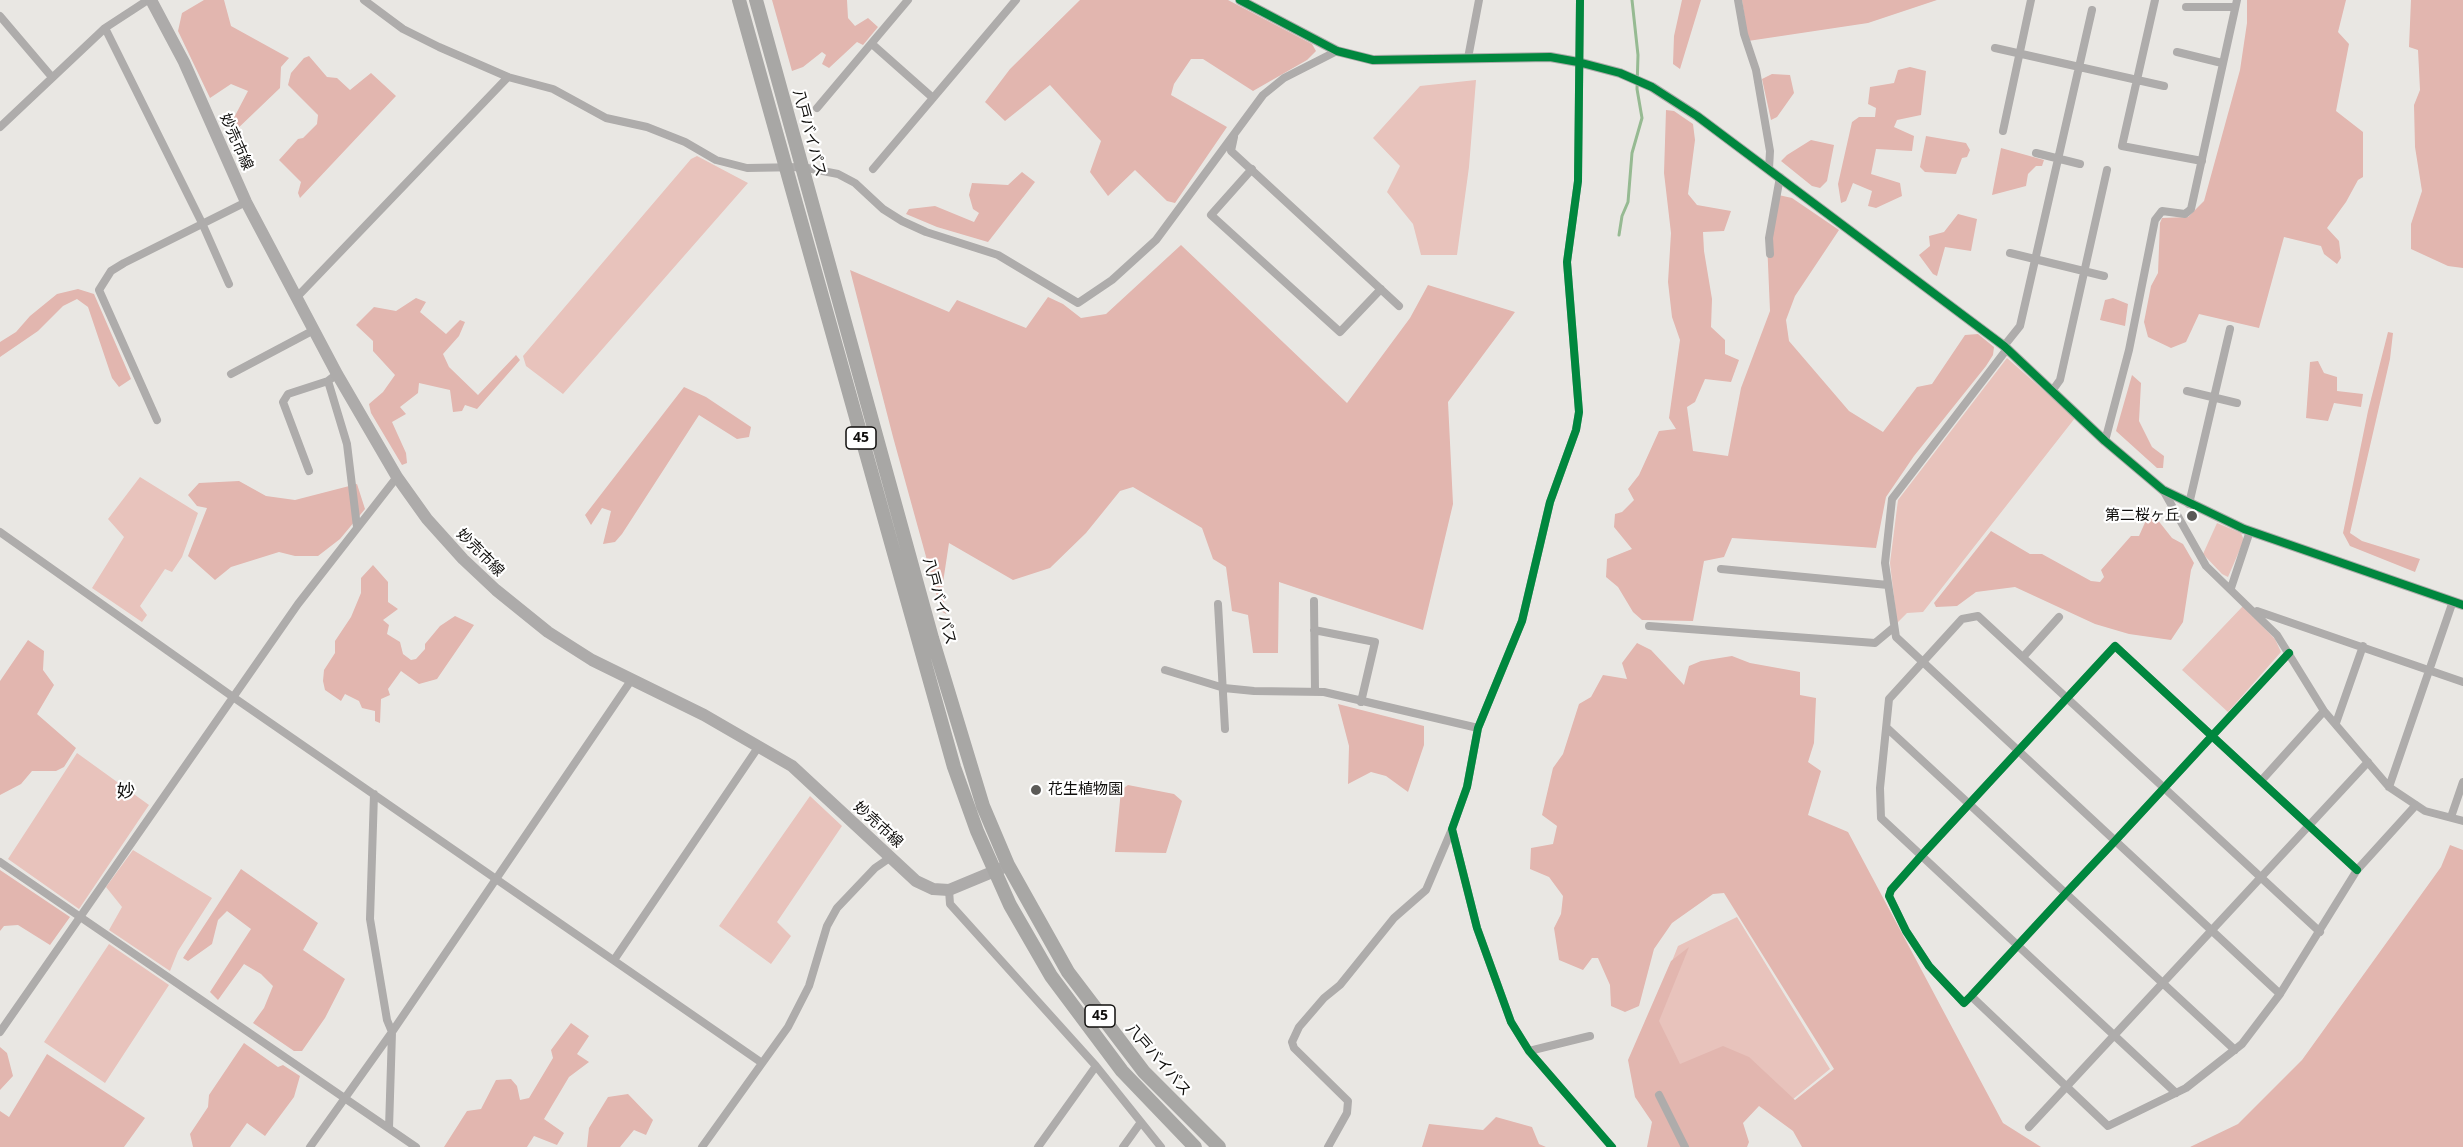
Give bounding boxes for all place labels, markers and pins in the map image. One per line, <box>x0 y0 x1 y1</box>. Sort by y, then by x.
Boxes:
place label: 第二桜ヶ丘 <box>2105 507 2180 525</box>
marker: 第二桜ヶ丘 <box>2185 509 2199 523</box>
place label: 花生植物園 <box>1048 781 1123 799</box>
marker: 花生植物園 <box>1029 783 1043 797</box>

